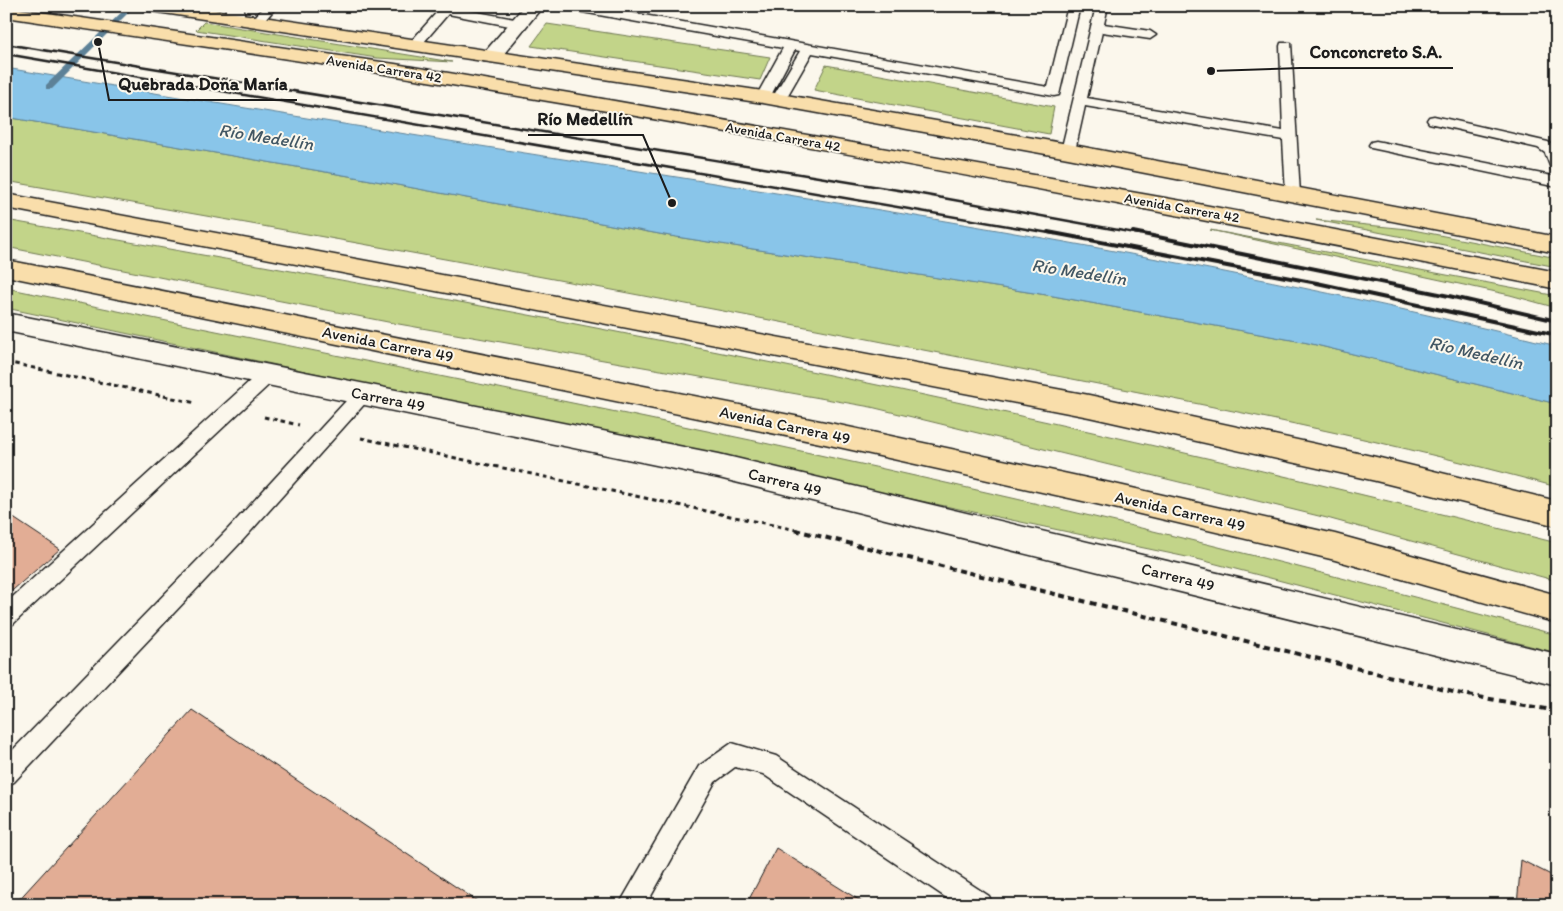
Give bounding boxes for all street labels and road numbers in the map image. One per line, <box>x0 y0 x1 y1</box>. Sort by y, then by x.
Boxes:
street label: Avenida Carrera 42 <box>325 51 444 87</box>
street label: Avenida Carrera 42 <box>724 119 842 156</box>
street label: Avenida Carrera 42 <box>1123 190 1241 227</box>
street label: Avenida Carrera 49 <box>321 322 455 366</box>
street label: Carrera 49 <box>349 383 427 415</box>
street label: Avenida Carrera 49 <box>718 402 852 448</box>
street label: Carrera 49 <box>746 464 824 500</box>
street label: Avenida Carrera 49 <box>1113 487 1247 535</box>
street label: Carrera 49 <box>1139 559 1217 595</box>

